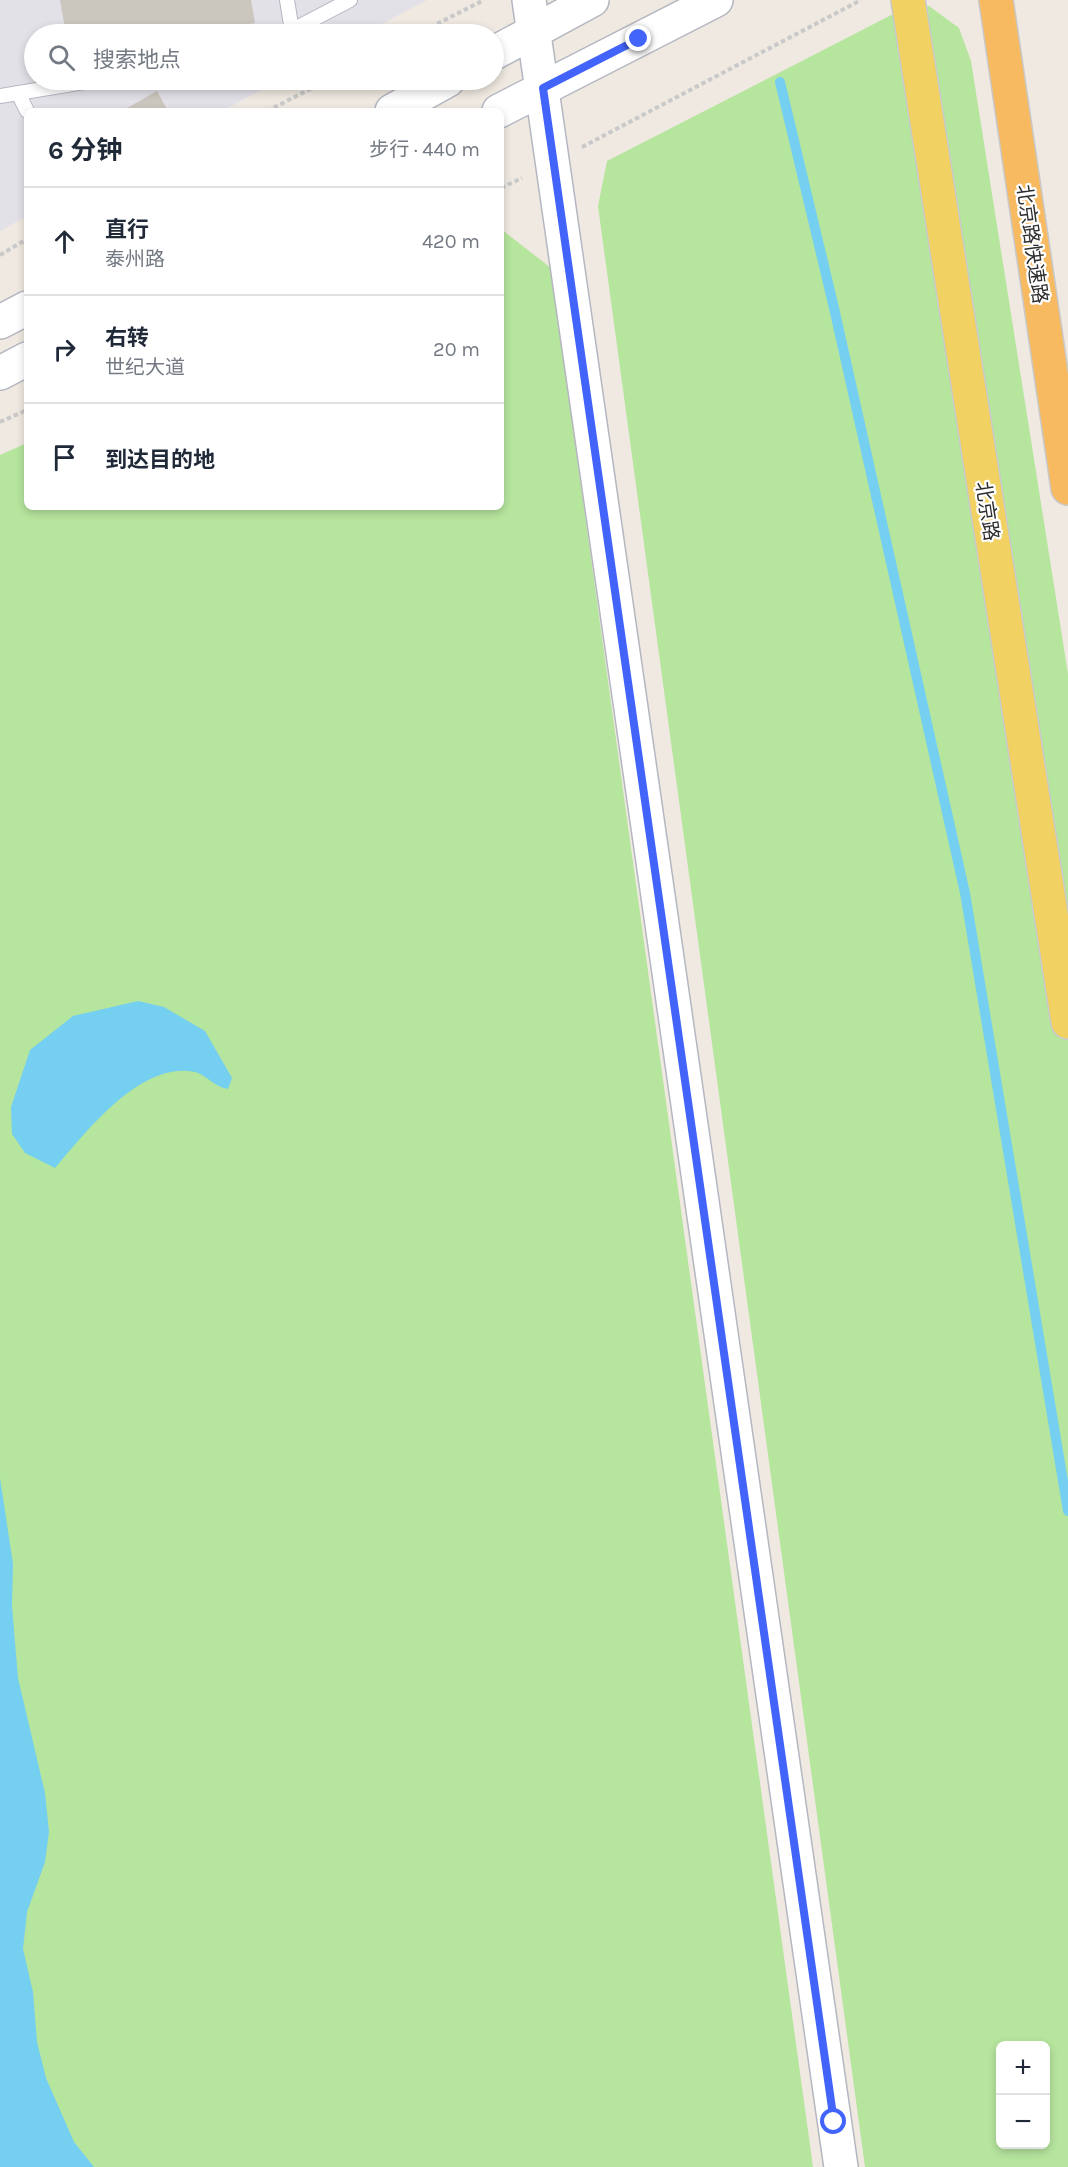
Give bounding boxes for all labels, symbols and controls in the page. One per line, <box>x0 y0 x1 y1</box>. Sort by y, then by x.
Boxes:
search box <box>24 24 504 90</box>
route end <box>625 25 651 51</box>
icon: search <box>45 41 78 74</box>
text: 搜索地点 <box>93 47 181 73</box>
text: 6 分钟 <box>48 135 122 166</box>
text: 步行 · 440 m <box>369 138 480 161</box>
street label: 北京路快速路 <box>1012 183 1052 305</box>
text: 直行 <box>105 217 149 243</box>
icon: ahead <box>48 225 81 258</box>
text: 420 m <box>422 230 480 253</box>
text: 泰州路 <box>105 248 165 271</box>
text: 右转 <box>105 325 149 351</box>
icon: right <box>48 333 81 366</box>
text: 20 m <box>433 338 480 361</box>
text: 世纪大道 <box>105 356 185 379</box>
icon: arrive <box>48 441 81 474</box>
text: 到达目的地 <box>105 447 215 473</box>
street label: 北京路 <box>971 480 1003 542</box>
map controls <box>996 2041 1050 2149</box>
button: + <box>996 2041 1050 2095</box>
button: − <box>996 2095 1050 2149</box>
route start <box>820 2108 846 2134</box>

